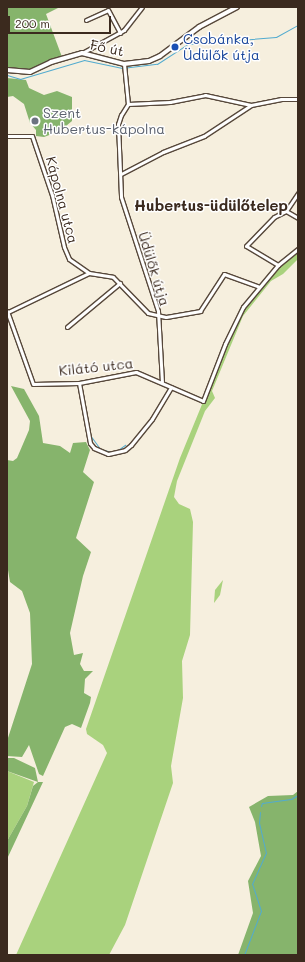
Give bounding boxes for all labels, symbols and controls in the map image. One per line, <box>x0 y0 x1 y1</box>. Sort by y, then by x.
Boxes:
scale bar <box>10 8 113 34</box>
text: 200 m <box>15 15 50 31</box>
place label: Csobánka, Üdülők útja <box>183 31 260 64</box>
street label: Fő út <box>88 36 126 60</box>
marker: Csobánka, Üdülők útja <box>170 42 180 52</box>
place label: Szent Hubertus-kápolna <box>43 105 165 138</box>
marker: Szent Hubertus-kápolna <box>30 116 40 126</box>
street label: Kápolna utca <box>42 155 82 245</box>
district label: Hubertus-üdülőtelep <box>134 197 288 215</box>
street label: Üdülők útja <box>135 230 173 308</box>
street label: Kilátó utca <box>58 355 134 379</box>

